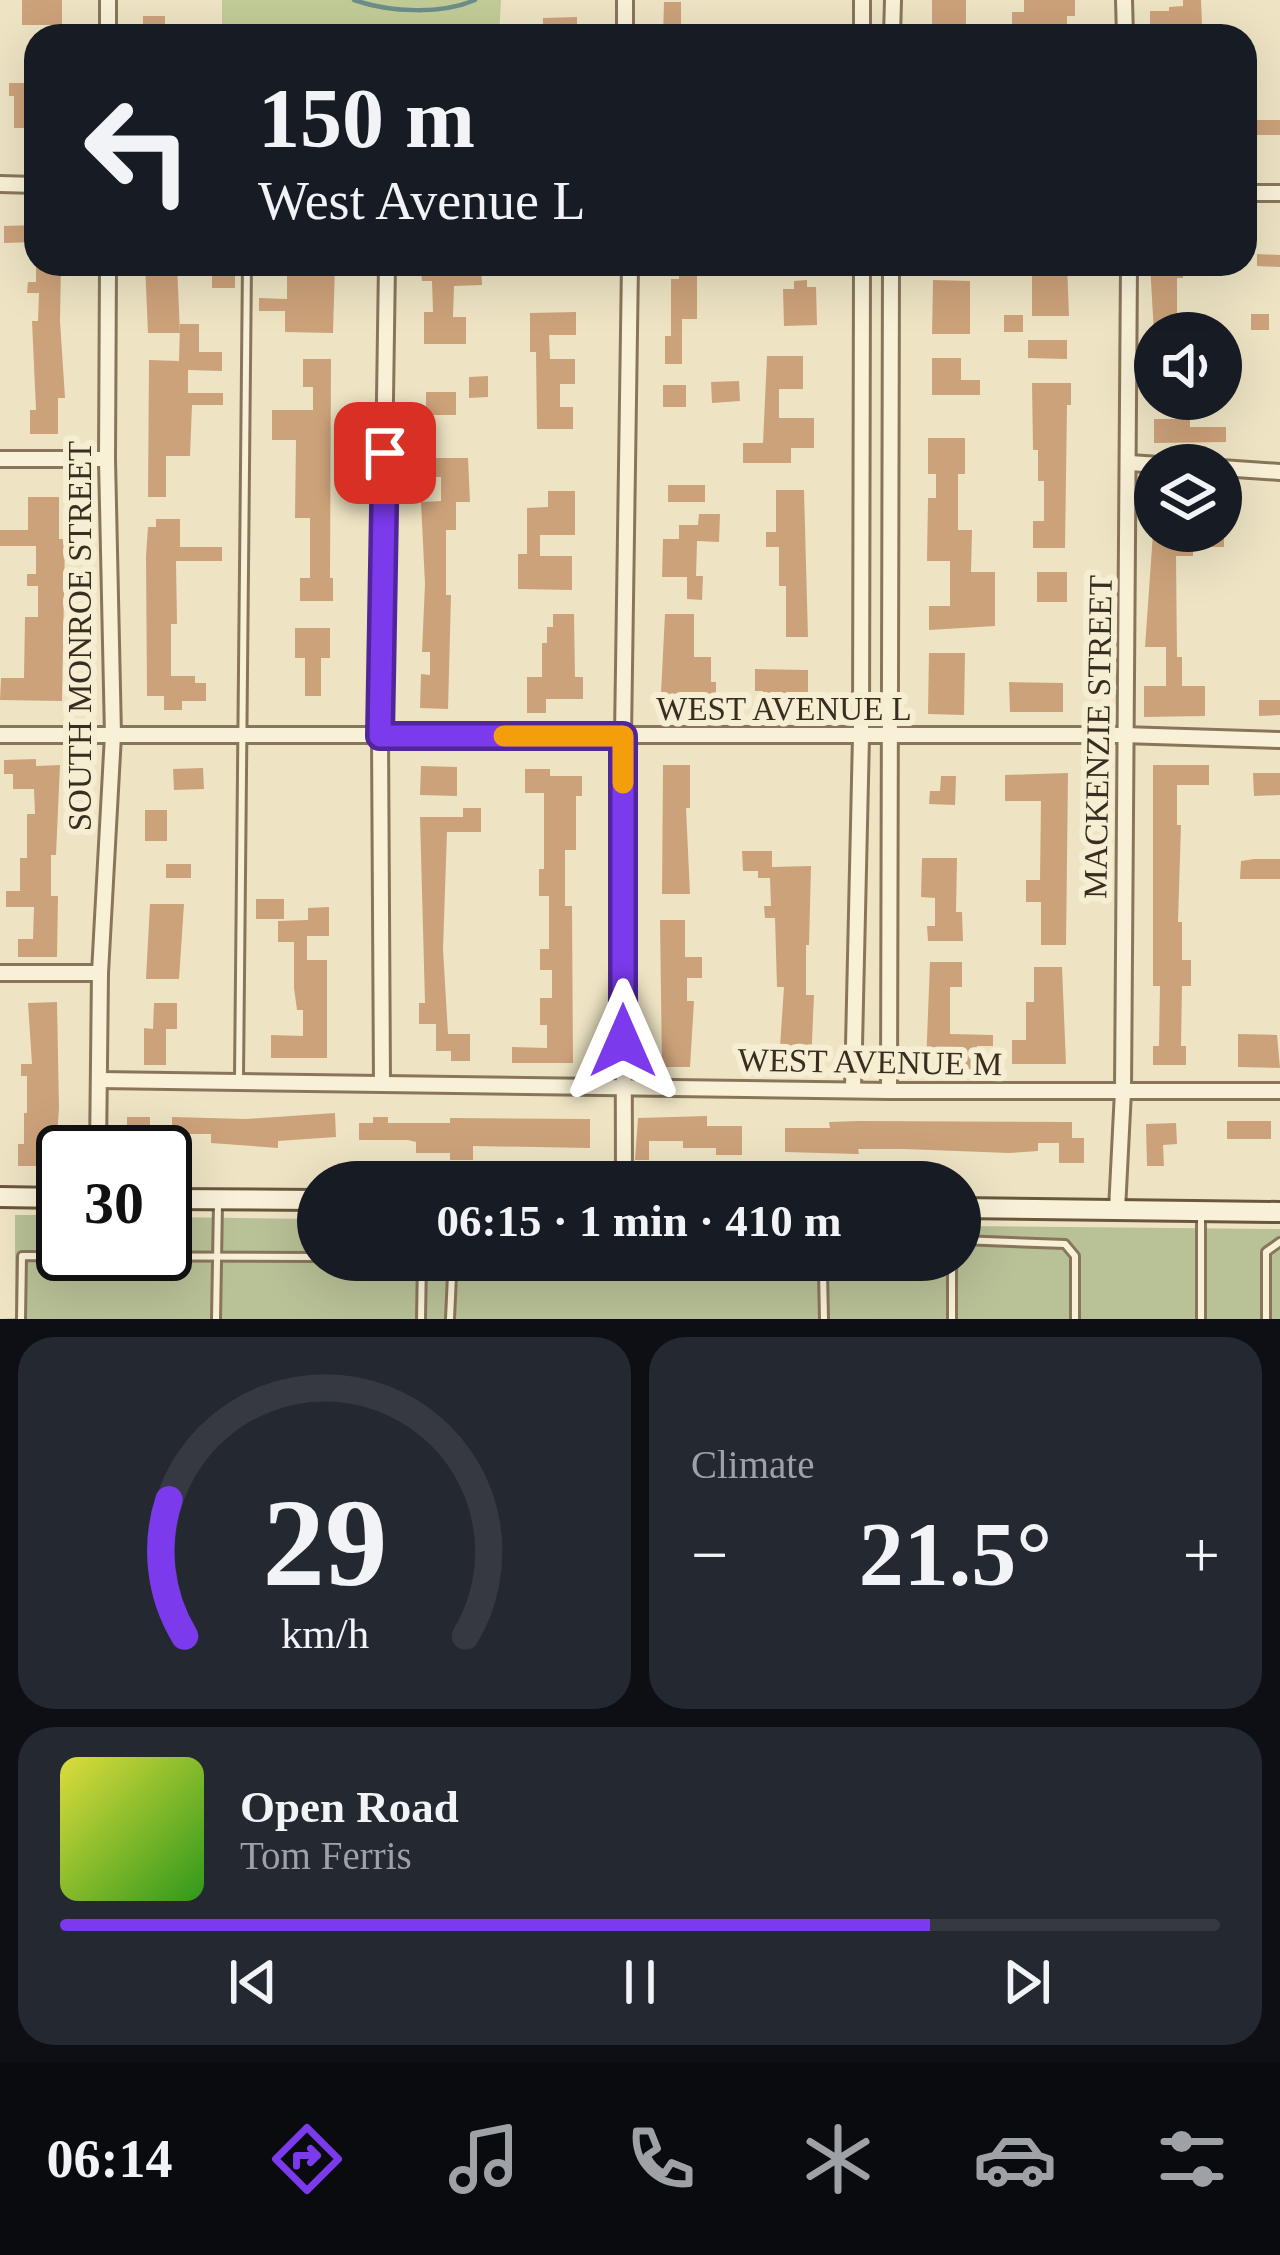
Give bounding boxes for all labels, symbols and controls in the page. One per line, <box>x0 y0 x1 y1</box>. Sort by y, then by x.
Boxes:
icon: left <box>60 72 216 228</box>
text: 150 m <box>258 72 475 165</box>
text: West Avenue L <box>258 171 586 231</box>
map controls <box>1134 312 1242 552</box>
button: sound <box>1134 312 1242 420</box>
pin <box>334 402 436 504</box>
icon: arrive <box>352 420 418 486</box>
street label: SOUTH MONROE STREET <box>62 441 98 831</box>
button: layers <box>1134 444 1242 552</box>
street label: MACKENZIE STREET <box>1077 575 1119 899</box>
street label: WEST AVENUE L <box>656 691 912 727</box>
position arrow <box>560 978 686 1104</box>
street label: WEST AVENUE M <box>737 1042 1003 1082</box>
speed limit sign: 30 <box>36 1125 192 1281</box>
text: 06:15 · 1 min · 410 m <box>437 1196 842 1246</box>
text: Climate <box>691 1443 814 1486</box>
text: 29 <box>262 1474 387 1612</box>
text: 21.5° <box>859 1505 1052 1604</box>
text: − <box>691 1518 728 1591</box>
text: + <box>1183 1518 1220 1591</box>
text: km/h <box>280 1610 369 1657</box>
text: Open Road <box>240 1782 459 1832</box>
text: Tom Ferris <box>240 1834 412 1877</box>
icon: previous <box>220 1949 286 2015</box>
icon: pause <box>607 1949 673 2015</box>
icon: next <box>994 1949 1060 2015</box>
icon: directions <box>265 2117 349 2201</box>
icon: music <box>442 2117 526 2201</box>
icon: phone <box>619 2117 703 2201</box>
icon: climate <box>796 2117 880 2201</box>
icon: car <box>973 2117 1057 2201</box>
icon: filters <box>1150 2117 1234 2201</box>
text: 06:14 <box>46 2129 172 2189</box>

